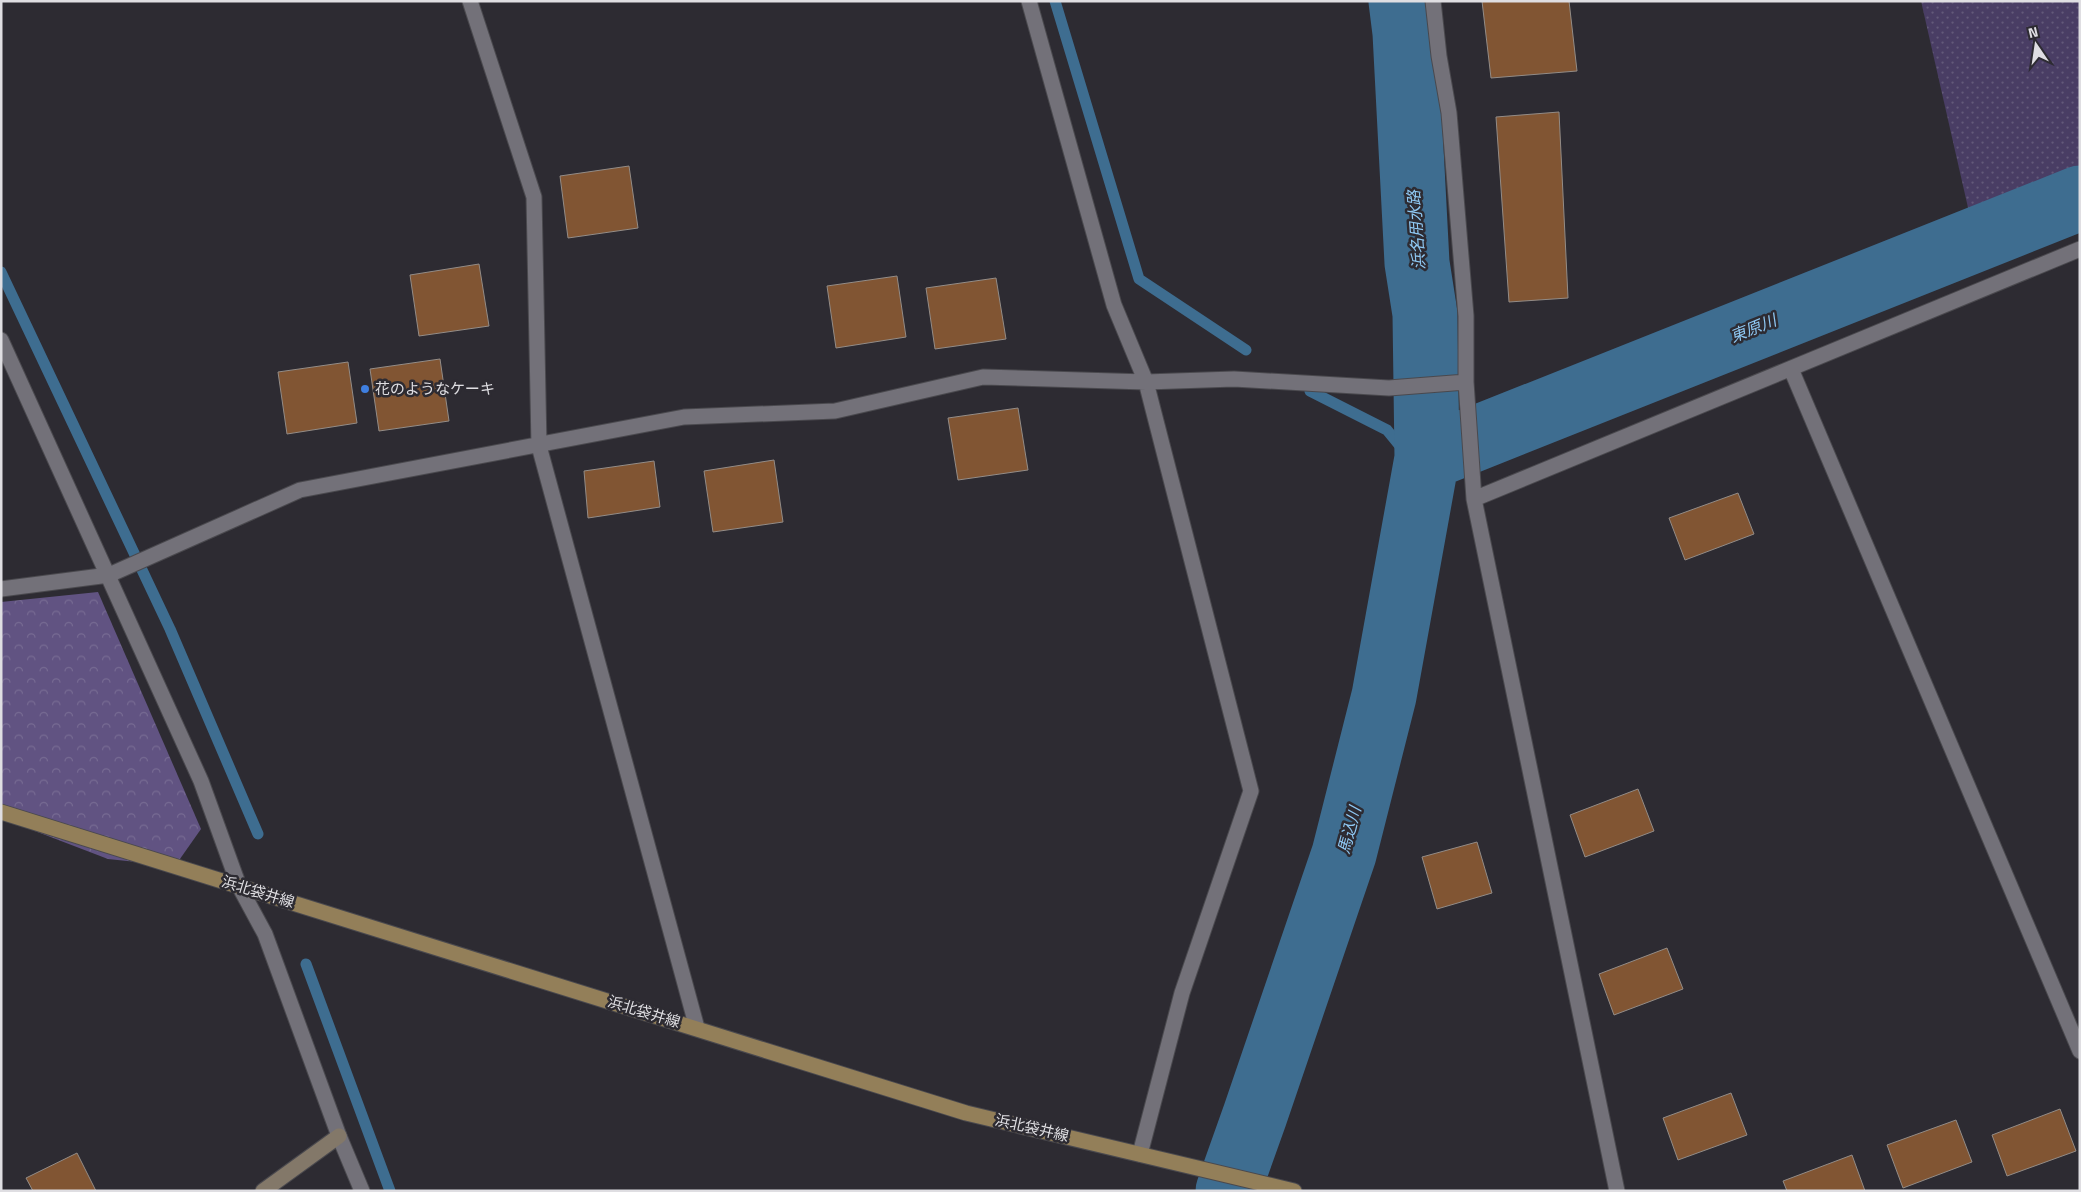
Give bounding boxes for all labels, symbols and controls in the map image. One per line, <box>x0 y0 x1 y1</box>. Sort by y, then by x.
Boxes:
north arrow <box>2011 20 2061 70</box>
text: N <box>2026 21 2040 43</box>
water label: 浜名用水路 <box>1401 187 1431 271</box>
water label: 東原川 <box>1726 307 1782 348</box>
place label: 花のようなケーキ <box>375 377 495 400</box>
marker: 花のようなケーキ <box>359 383 371 395</box>
water label: 馬込川 <box>1331 802 1367 856</box>
street label: 浜北袋井線 <box>219 870 297 913</box>
street label: 浜北袋井線 <box>605 990 683 1033</box>
street label: 浜北袋井線 <box>993 1108 1071 1147</box>

